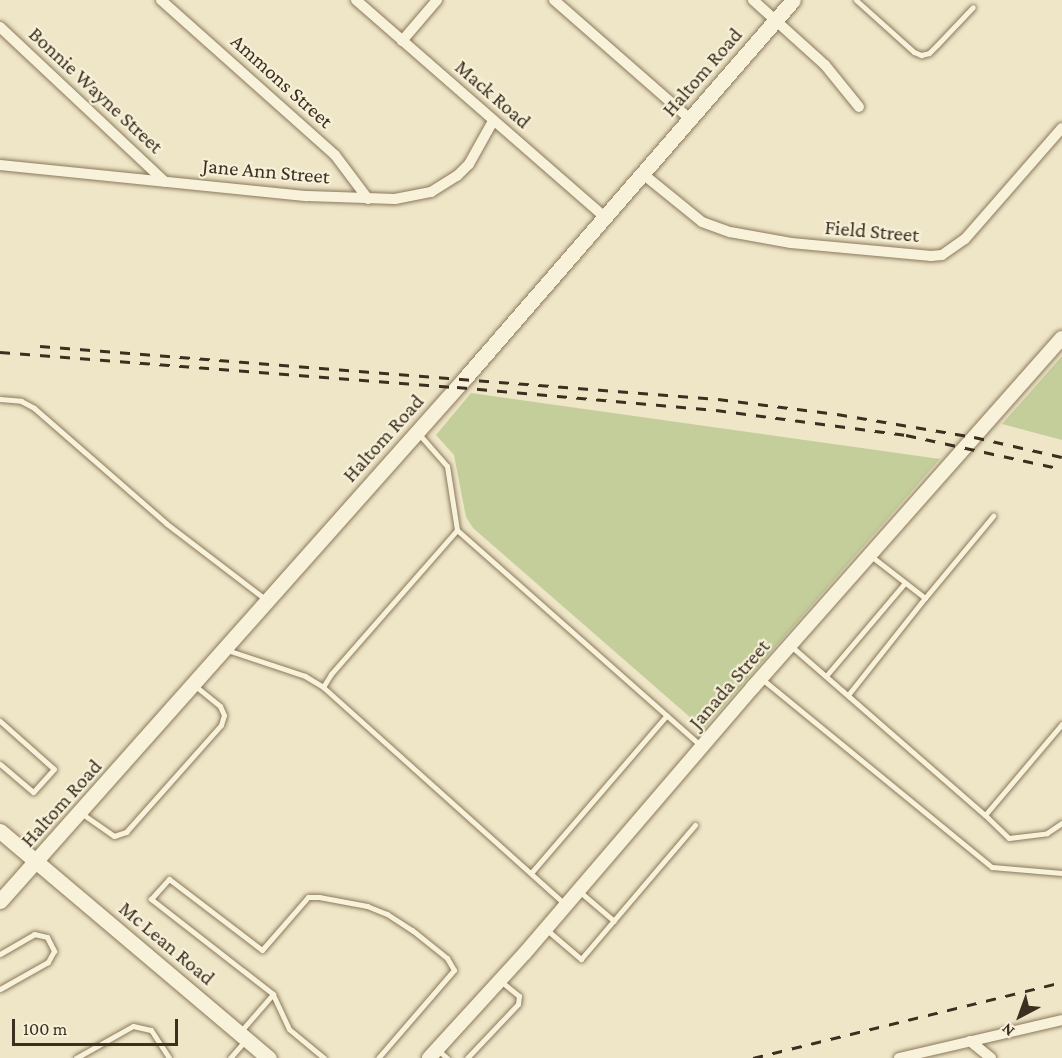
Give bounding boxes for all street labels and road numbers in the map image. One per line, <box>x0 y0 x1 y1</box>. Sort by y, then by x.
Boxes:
street label: Bonnie Wayne Street <box>24 21 168 159</box>
street label: Haltom Road <box>657 22 747 122</box>
street label: Ammons Street <box>226 29 338 133</box>
street label: Mack Road <box>450 54 536 134</box>
street label: Jane Ann Street <box>201 153 331 189</box>
street label: Field Street <box>824 214 920 248</box>
street label: Haltom Road <box>337 389 429 487</box>
street label: Janada Street <box>683 634 775 734</box>
street label: Haltom Road <box>15 754 107 852</box>
street label: Mc Lean Road <box>114 896 220 990</box>

